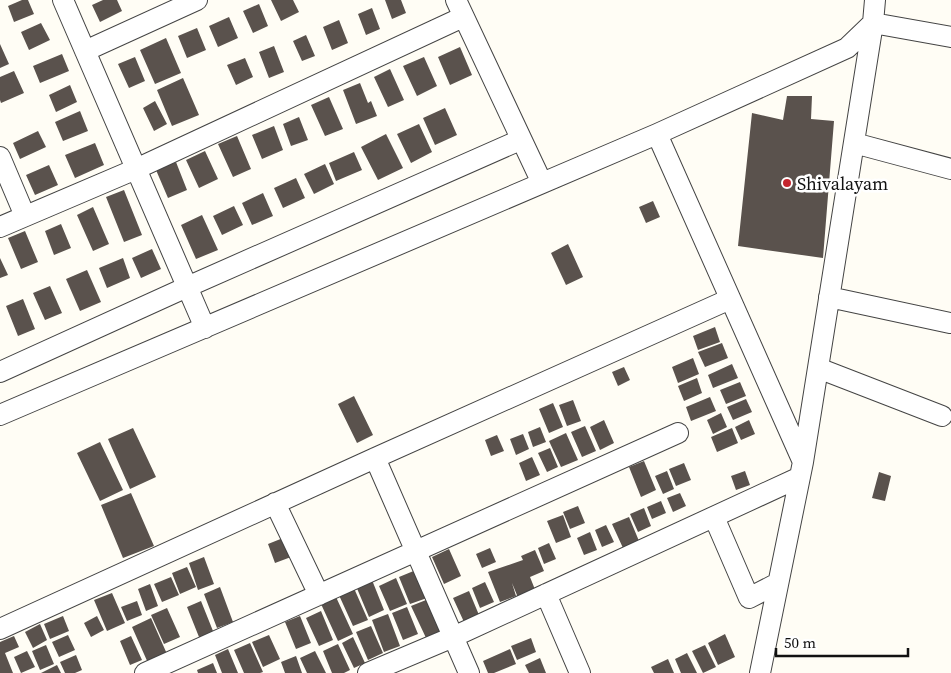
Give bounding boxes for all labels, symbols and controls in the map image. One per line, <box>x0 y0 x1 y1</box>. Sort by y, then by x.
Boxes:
place label: Shivalayam <box>797 171 888 196</box>
marker: Shivalayam <box>781 177 793 189</box>
scale bar <box>776 626 908 658</box>
text: 50 m <box>784 632 816 653</box>

